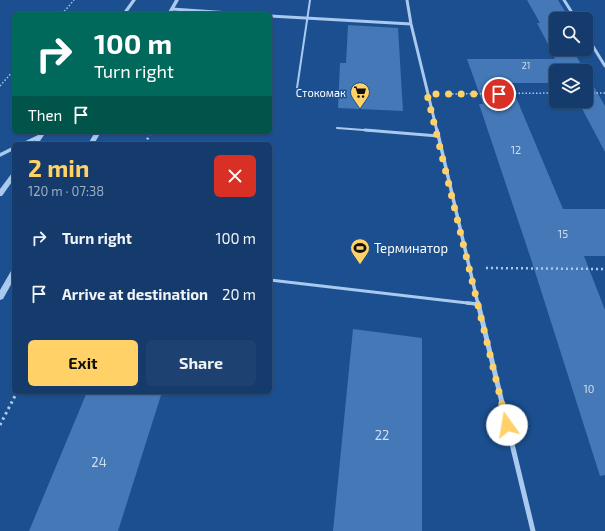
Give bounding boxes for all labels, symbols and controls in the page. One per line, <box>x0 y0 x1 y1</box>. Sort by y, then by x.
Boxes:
map controls <box>549 12 593 108</box>
button: search <box>549 12 593 56</box>
text: 100 m <box>94 26 172 60</box>
icon: right <box>28 28 80 80</box>
text: Turn right <box>94 60 174 82</box>
house number: 21 <box>522 60 530 71</box>
button: layers <box>549 64 593 108</box>
pin <box>482 77 516 111</box>
supermarket icon: Стокомак <box>349 81 371 109</box>
icon: arrive <box>488 83 510 105</box>
place label: Стокомак <box>296 86 346 99</box>
icon: arrive <box>70 104 92 126</box>
text: Then <box>28 106 62 124</box>
house number: 12 <box>511 143 521 156</box>
text: 2 min <box>28 153 89 182</box>
button: close <box>214 155 256 197</box>
text: 120 m · 07:38 <box>28 183 104 199</box>
icon: right <box>28 227 50 249</box>
house number: 15 <box>558 227 568 240</box>
text: Turn right <box>62 229 132 247</box>
text: 100 m <box>215 229 256 247</box>
sports icon: Терминатор <box>349 237 371 265</box>
place label: Терминатор <box>374 240 448 256</box>
icon: arrive <box>28 283 50 305</box>
text: Arrive at destination <box>62 285 208 303</box>
text: 20 m <box>222 285 256 303</box>
button: Exit <box>28 340 138 386</box>
button: Share <box>146 340 256 386</box>
house number: 10 <box>583 382 595 395</box>
position arrow <box>486 404 528 446</box>
house number: 22 <box>375 427 389 443</box>
house number: 24 <box>91 454 107 470</box>

